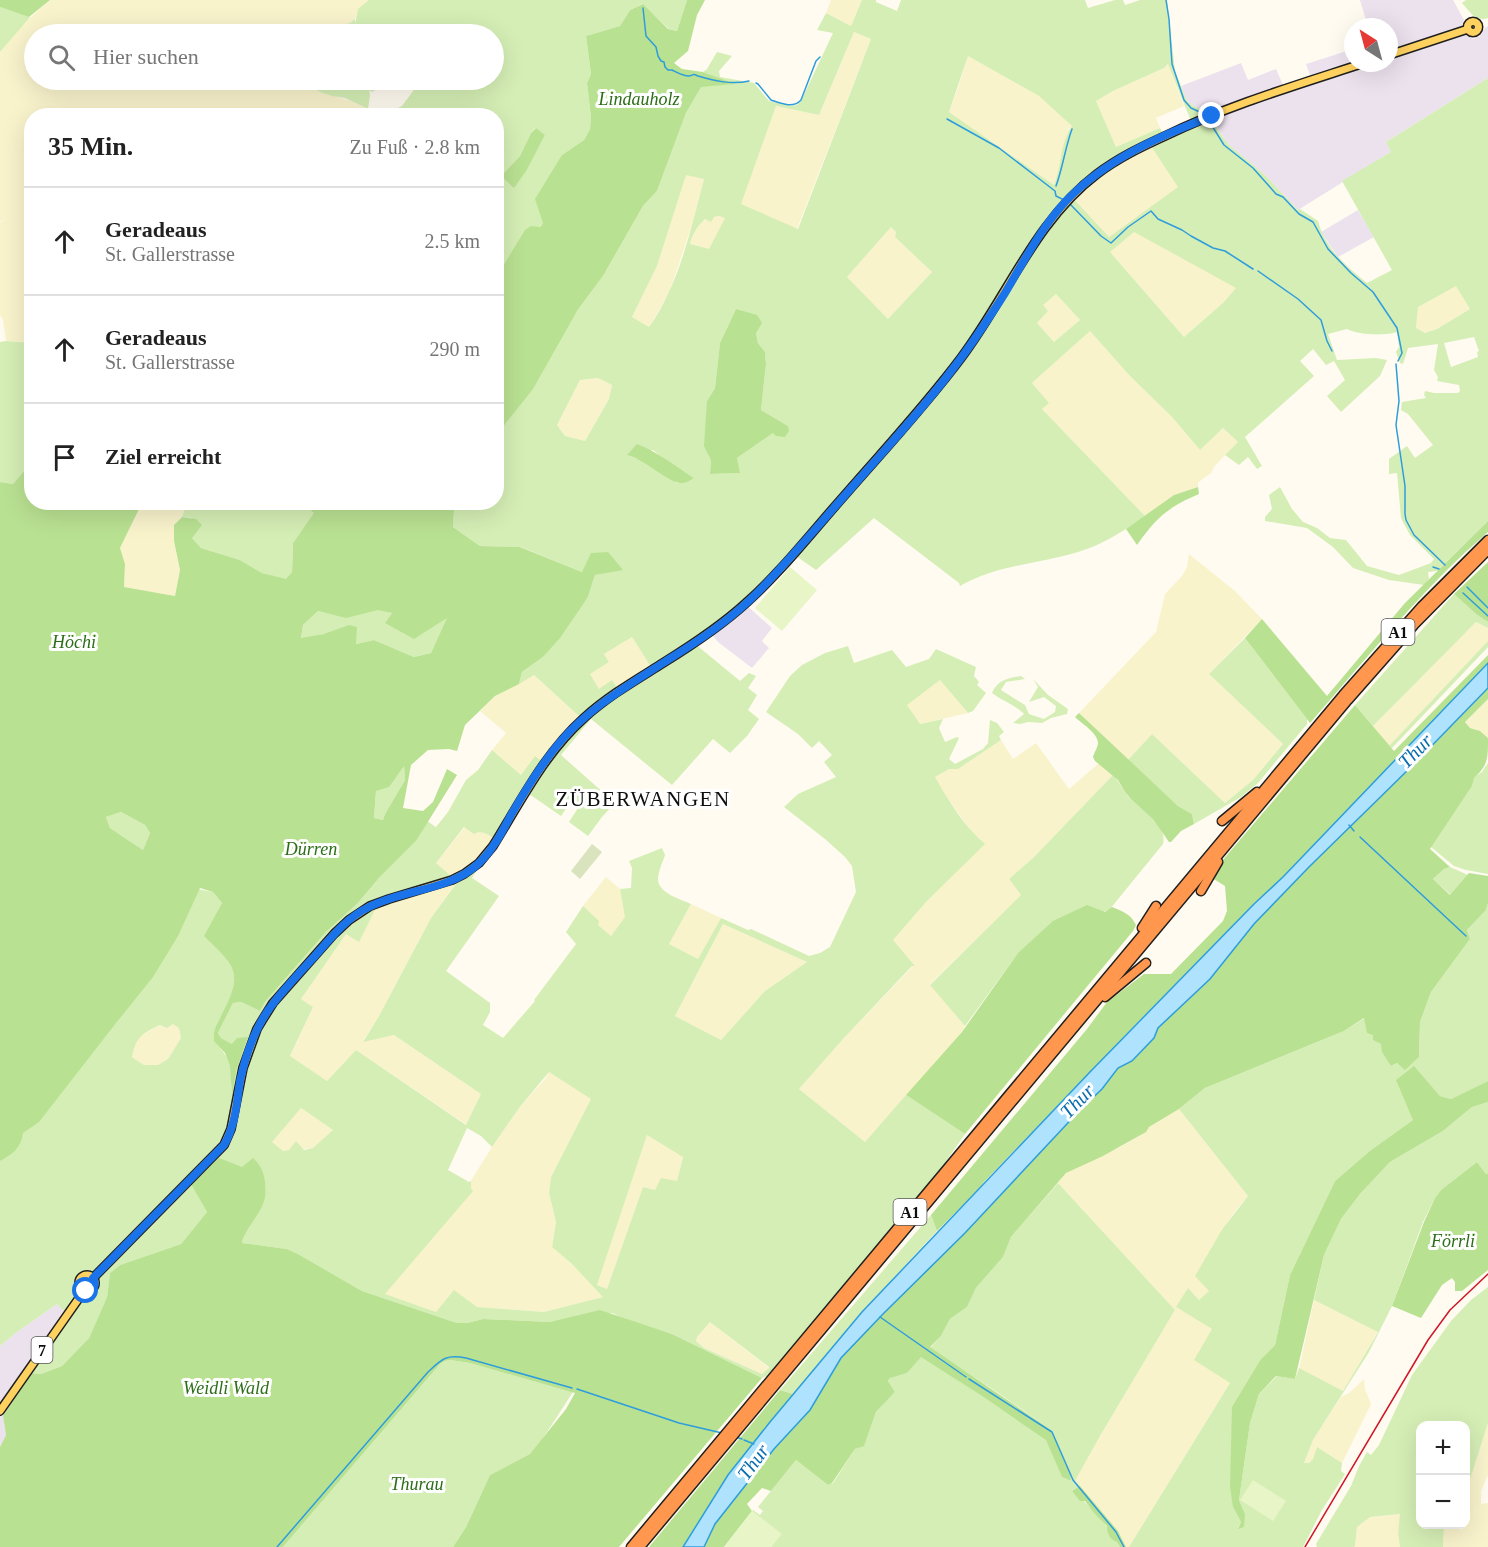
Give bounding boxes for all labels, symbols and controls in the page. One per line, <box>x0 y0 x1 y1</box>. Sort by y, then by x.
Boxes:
north arrow <box>1344 18 1398 72</box>
search box <box>24 24 504 90</box>
icon: search <box>45 41 78 74</box>
text: Hier suchen <box>93 44 199 69</box>
park label: Lindauholz <box>597 89 680 109</box>
route end <box>1198 102 1224 128</box>
text: 35 Min. <box>48 132 133 161</box>
text: Zu Fuß · 2.8 km <box>349 136 480 158</box>
text: Geradeaus <box>105 217 206 242</box>
icon: ahead <box>48 225 81 258</box>
text: 2.5 km <box>424 230 480 252</box>
text: St. Gallerstrasse <box>105 243 235 265</box>
text: Geradeaus <box>105 325 206 350</box>
icon: ahead <box>48 333 81 366</box>
text: 290 m <box>429 338 480 360</box>
text: St. Gallerstrasse <box>105 351 235 373</box>
icon: arrive <box>48 441 81 474</box>
text: Ziel erreicht <box>105 444 221 469</box>
road number: A1 <box>1382 619 1414 645</box>
park label: Höchi <box>51 632 96 652</box>
water label: Thur <box>1394 729 1437 773</box>
district label: ZÜBERWANGEN <box>555 787 731 811</box>
park label: Dürren <box>284 839 337 859</box>
water label: Thur <box>1056 1079 1099 1123</box>
road number: A1 <box>894 1199 926 1225</box>
park label: Förrli <box>1430 1231 1475 1251</box>
route start <box>72 1277 98 1303</box>
road number: 7 <box>32 1337 52 1363</box>
park label: Weidli Wald <box>183 1378 270 1398</box>
map controls <box>1416 1421 1470 1529</box>
button: + <box>1416 1421 1470 1475</box>
water label: Thur <box>733 1440 773 1484</box>
park label: Thurau <box>390 1474 444 1494</box>
button: − <box>1416 1475 1470 1529</box>

